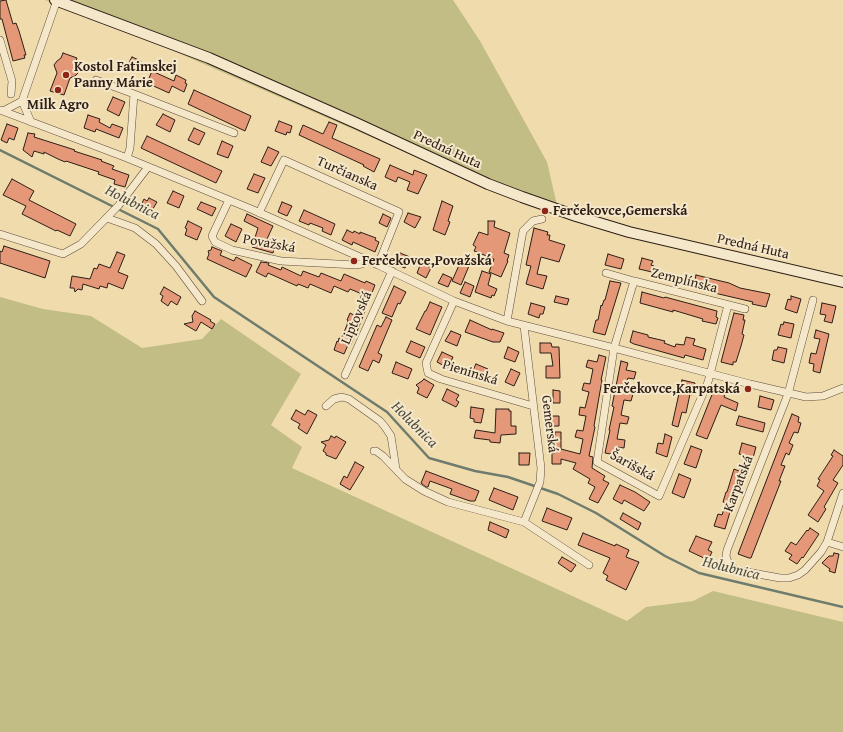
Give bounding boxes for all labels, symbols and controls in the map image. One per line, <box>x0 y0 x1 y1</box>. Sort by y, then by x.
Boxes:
place label: Kostol Fatimskej Panny Márie <box>74 59 177 92</box>
marker: Kostol Fatimskej Panny Márie <box>61 70 71 80</box>
marker: Milk Agro <box>53 85 63 95</box>
place label: Milk Agro <box>27 97 89 113</box>
street label: Predná Huta <box>410 127 484 173</box>
street label: Turčianska <box>314 153 380 195</box>
water label: Holubnica <box>102 182 162 224</box>
place label: Ferčekovce,Gemerská <box>553 203 687 219</box>
marker: Ferčekovce,Gemerská <box>540 206 550 216</box>
street label: Považská <box>241 231 297 257</box>
street label: Predná Huta <box>715 231 791 263</box>
place label: Ferčekovce,Považská <box>362 253 492 269</box>
marker: Ferčekovce,Považská <box>349 256 359 266</box>
street label: Zemplínska <box>649 265 719 297</box>
street label: Liptovská <box>338 289 376 347</box>
street label: Pieninská <box>440 357 500 389</box>
place label: Ferčekovce,Karpatská <box>603 381 740 397</box>
marker: Ferčekovce,Karpatská <box>743 384 753 394</box>
street label: Gemerská <box>537 394 561 454</box>
water label: Holubnica <box>387 398 441 452</box>
street label: Šarišská <box>607 447 657 485</box>
street label: Karpatská <box>721 453 757 515</box>
water label: Holubnica <box>700 553 762 585</box>

